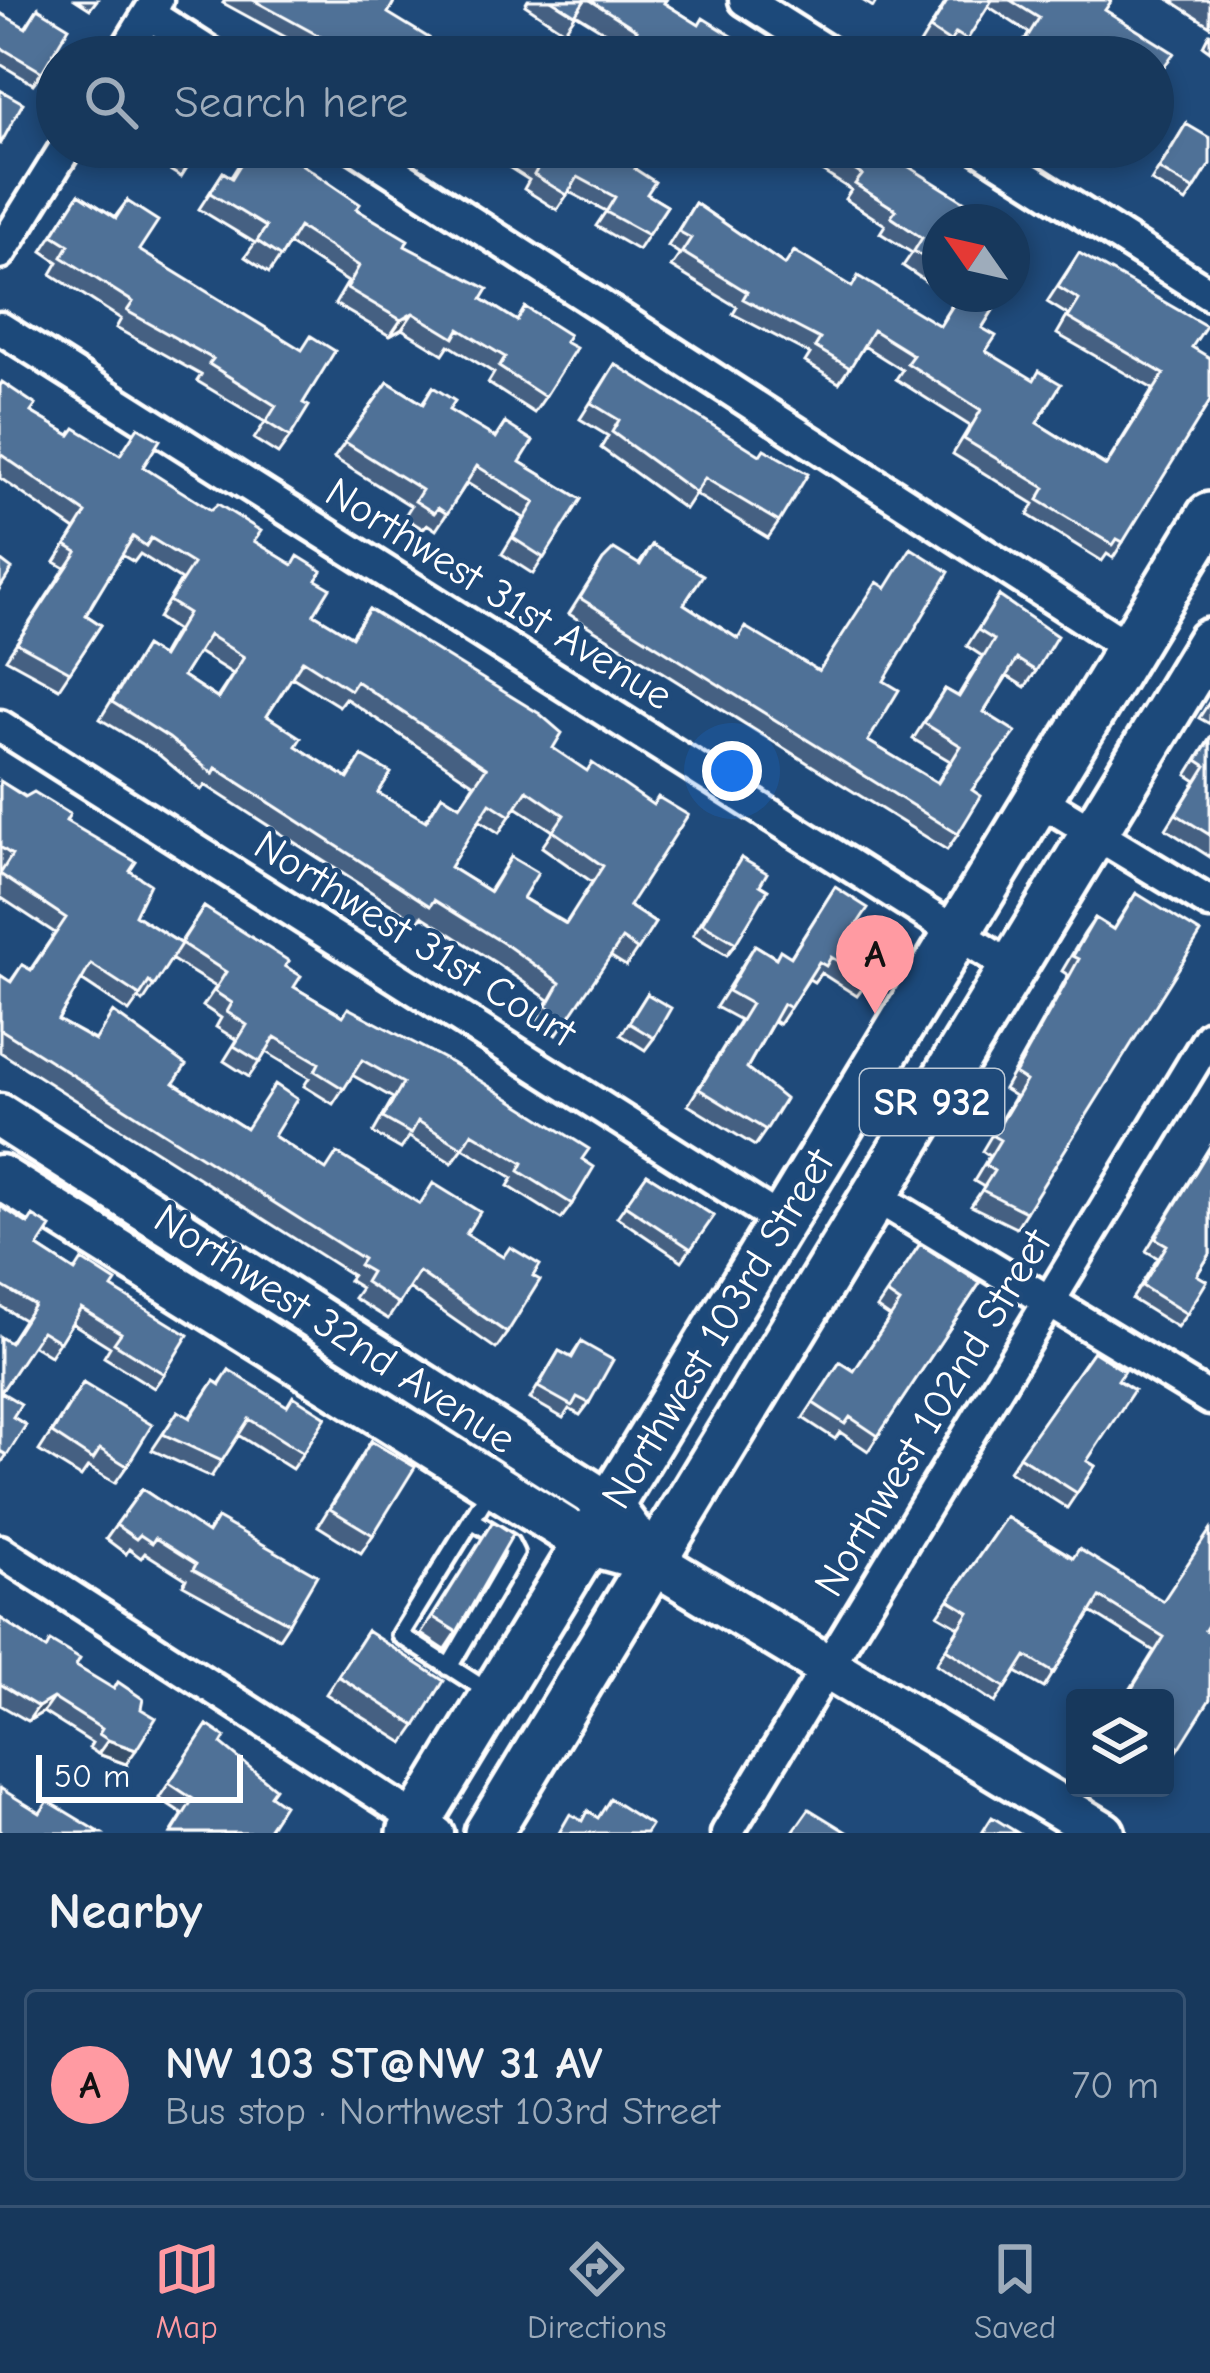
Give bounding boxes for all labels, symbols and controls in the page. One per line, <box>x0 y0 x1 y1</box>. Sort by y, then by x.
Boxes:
search box <box>36 36 1174 168</box>
icon: search <box>78 69 144 135</box>
text: Search here <box>174 76 408 128</box>
north arrow <box>922 204 1030 312</box>
street label: Northwest 31st Avenue <box>317 467 681 721</box>
your location <box>702 741 762 801</box>
street label: Northwest 31st Court <box>245 820 586 1059</box>
pin: A <box>836 915 914 1014</box>
road number: SR 932 <box>860 1069 1004 1135</box>
street label: Northwest 103rd Street <box>591 1139 846 1517</box>
street label: Northwest 32nd Avenue <box>145 1194 525 1464</box>
street label: Northwest 102nd Street <box>804 1219 1063 1605</box>
map controls <box>1066 1689 1174 1797</box>
button: layers <box>1066 1689 1174 1797</box>
scale bar <box>36 1749 243 1802</box>
text: 50 m <box>54 1757 130 1795</box>
text: Nearby <box>48 1882 202 1941</box>
text: NW 103 ST@NW 31 AV <box>165 2037 602 2089</box>
text: A <box>79 2063 101 2108</box>
text: 70 m <box>1072 2063 1159 2108</box>
text: Bus stop · Northwest 103rd Street <box>165 2089 720 2134</box>
tab: Map <box>154 2236 220 2346</box>
tab: Directions <box>527 2236 667 2346</box>
tab: Saved <box>974 2236 1056 2346</box>

